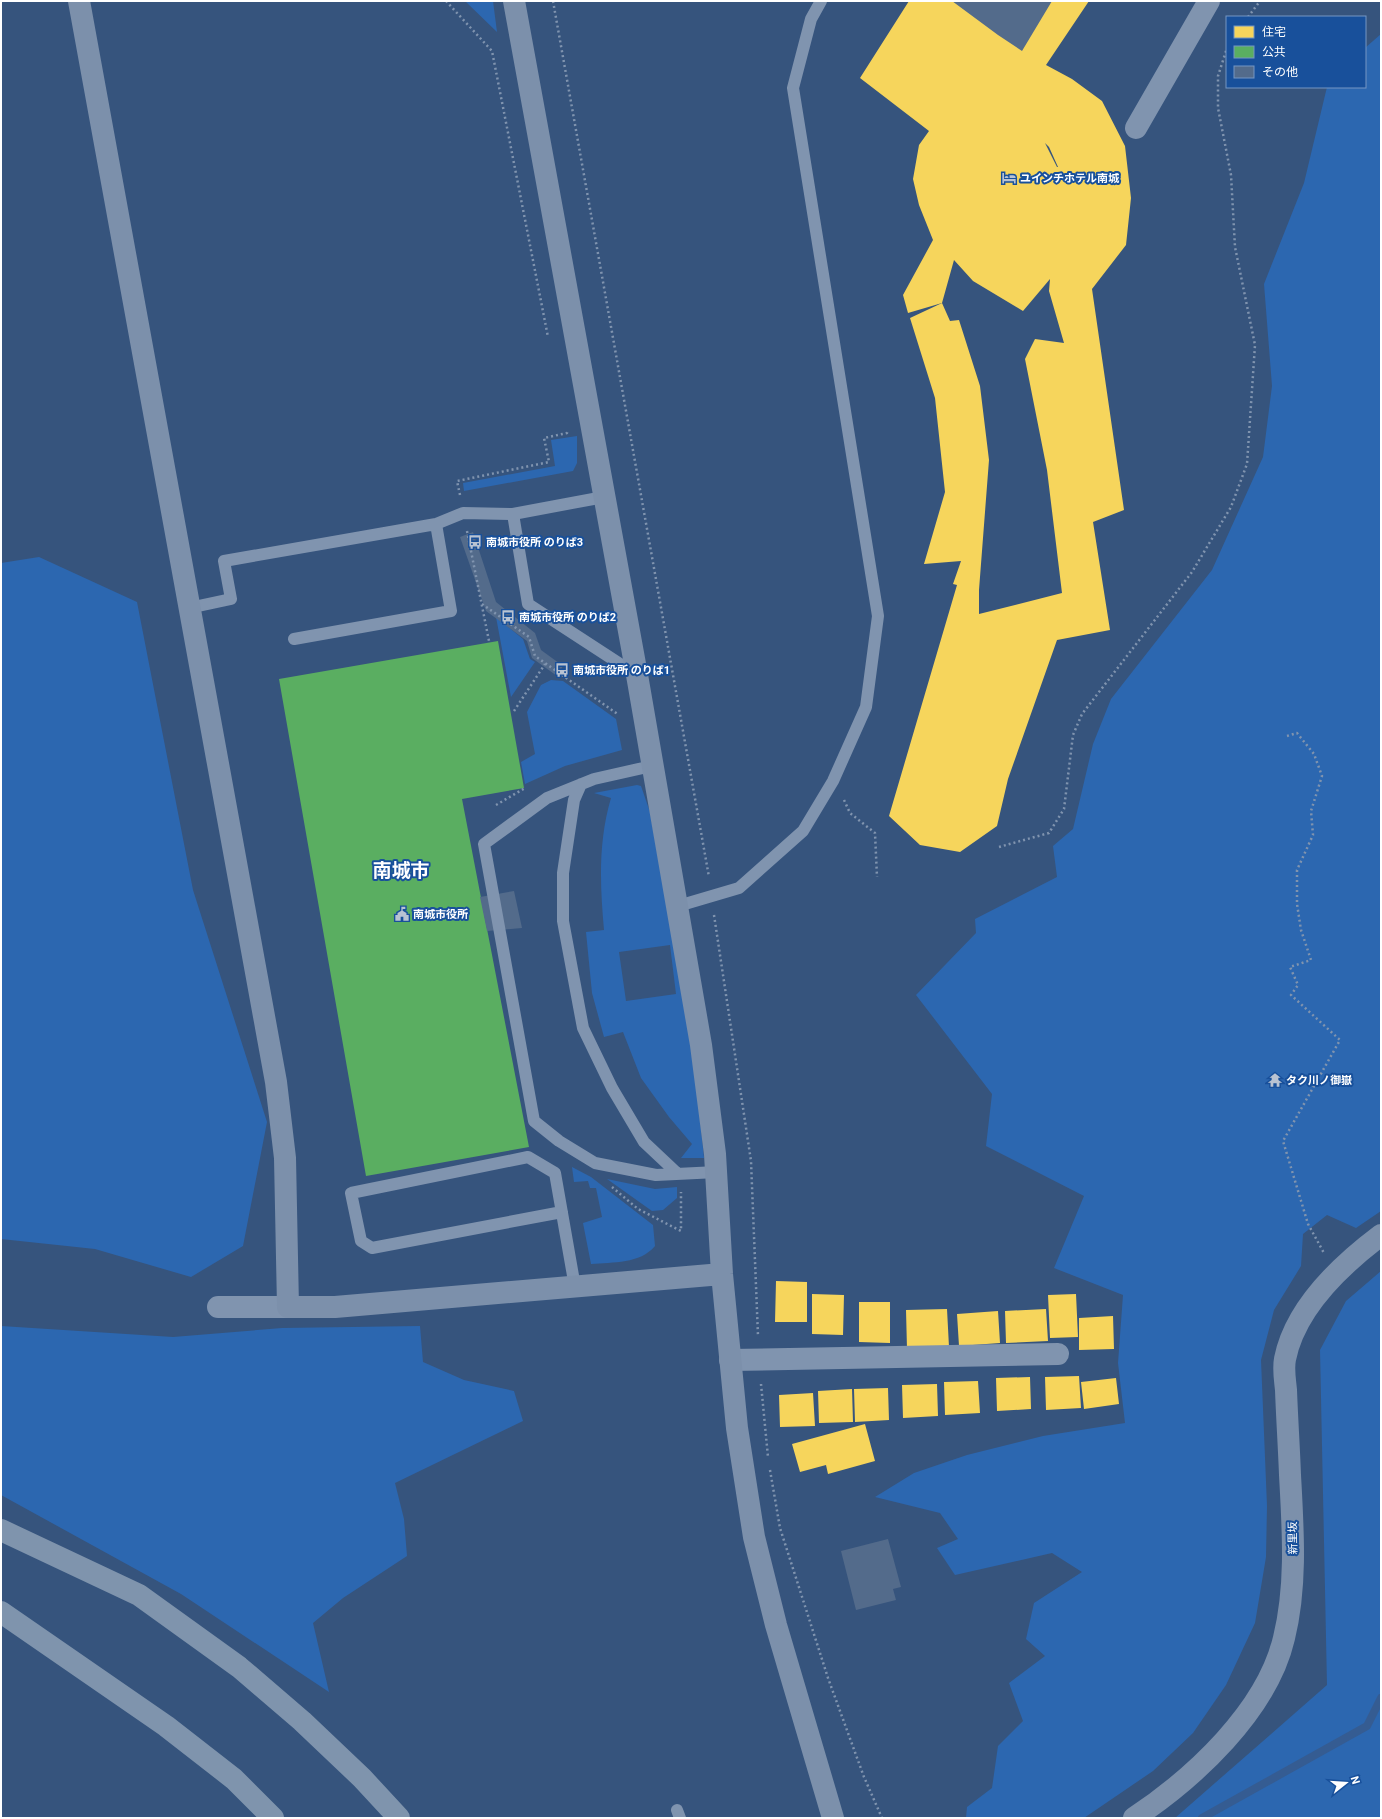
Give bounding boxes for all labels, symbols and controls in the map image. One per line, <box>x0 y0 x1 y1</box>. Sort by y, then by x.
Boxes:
legend <box>1226 16 1366 88</box>
text: 住宅 <box>1262 25 1286 39</box>
text: 公共 <box>1262 45 1286 59</box>
text: その他 <box>1262 65 1298 79</box>
hotel icon: ユインチホテル南城 <box>1001 170 1017 186</box>
place label: ユインチホテル南城 <box>1020 172 1120 185</box>
bus stop icon: 南城市役所 のりば3 <box>467 534 483 550</box>
place label: 南城市役所 のりば3 <box>486 536 583 549</box>
bus stop icon: 南城市役所 のりば2 <box>500 609 516 625</box>
place label: 南城市役所 のりば2 <box>519 611 616 624</box>
bus stop icon: 南城市役所 のりば1 <box>554 662 570 678</box>
place label: 南城市役所 のりば1 <box>573 664 670 677</box>
district label: 南城市 <box>372 859 430 882</box>
public building icon: 南城市役所 <box>394 906 410 922</box>
place label: 南城市役所 <box>413 908 468 921</box>
temple icon: タク川ノ御嶽 <box>1267 1072 1283 1088</box>
place label: タク川ノ御嶽 <box>1286 1074 1352 1087</box>
street label: 新里坂 <box>1286 1521 1300 1555</box>
north arrow <box>1326 1763 1366 1803</box>
text: N <box>1348 1775 1363 1786</box>

